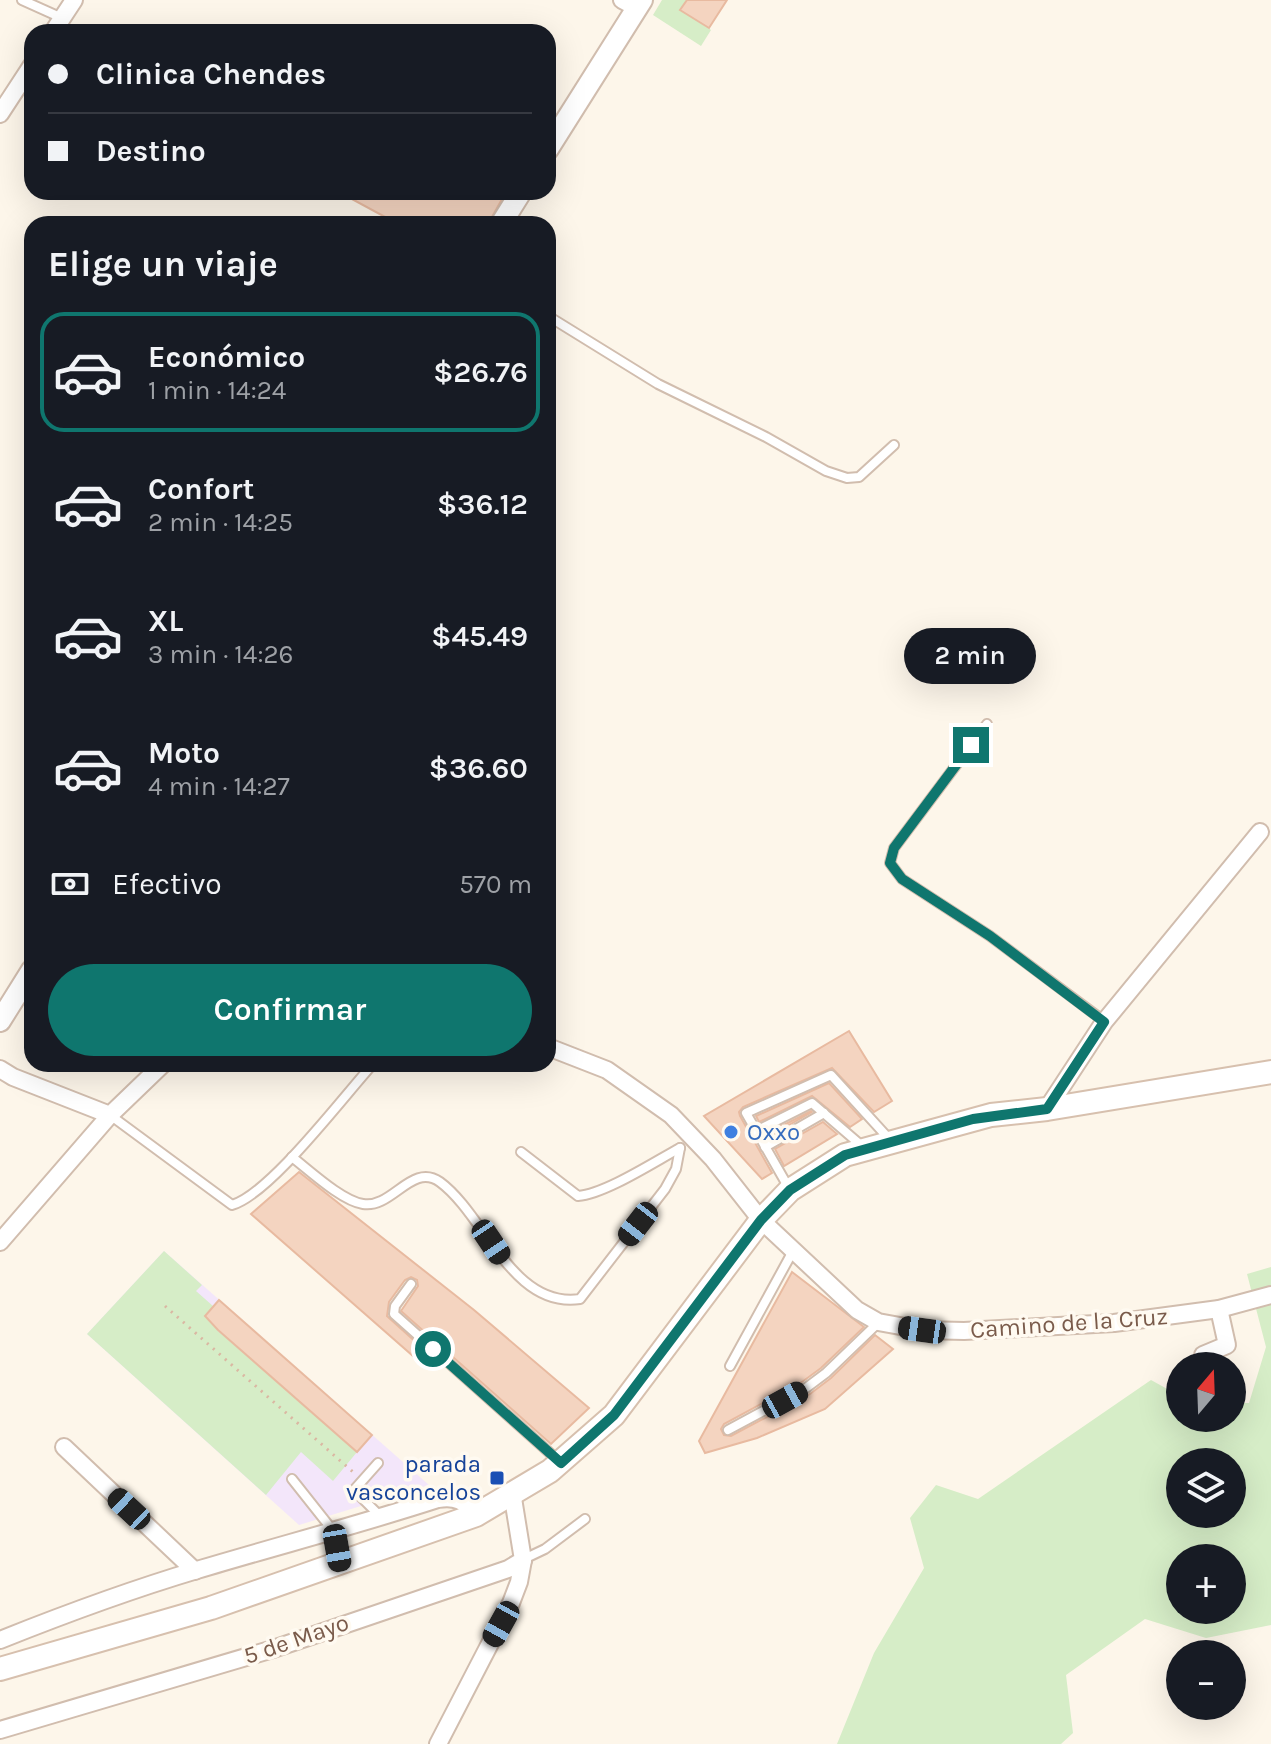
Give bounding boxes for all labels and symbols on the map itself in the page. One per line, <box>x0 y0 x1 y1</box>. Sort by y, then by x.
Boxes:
callout: 2 min <box>905 629 1037 685</box>
route end <box>953 727 989 763</box>
place label: Oxxo <box>747 1118 800 1146</box>
marker: Oxxo <box>722 1123 740 1141</box>
car <box>614 1198 662 1250</box>
car <box>468 1215 514 1269</box>
street label: Camino de la Cruz <box>969 1302 1169 1344</box>
car <box>897 1315 947 1345</box>
route start <box>415 1331 451 1367</box>
north arrow <box>1166 1352 1246 1432</box>
car <box>758 1378 812 1422</box>
place label: parada vasconcelos <box>346 1450 481 1506</box>
marker: parada vasconcelos <box>488 1469 506 1487</box>
car <box>103 1484 155 1534</box>
car <box>321 1522 353 1574</box>
car <box>479 1597 523 1651</box>
street label: 5 de Mayo <box>240 1608 352 1670</box>

